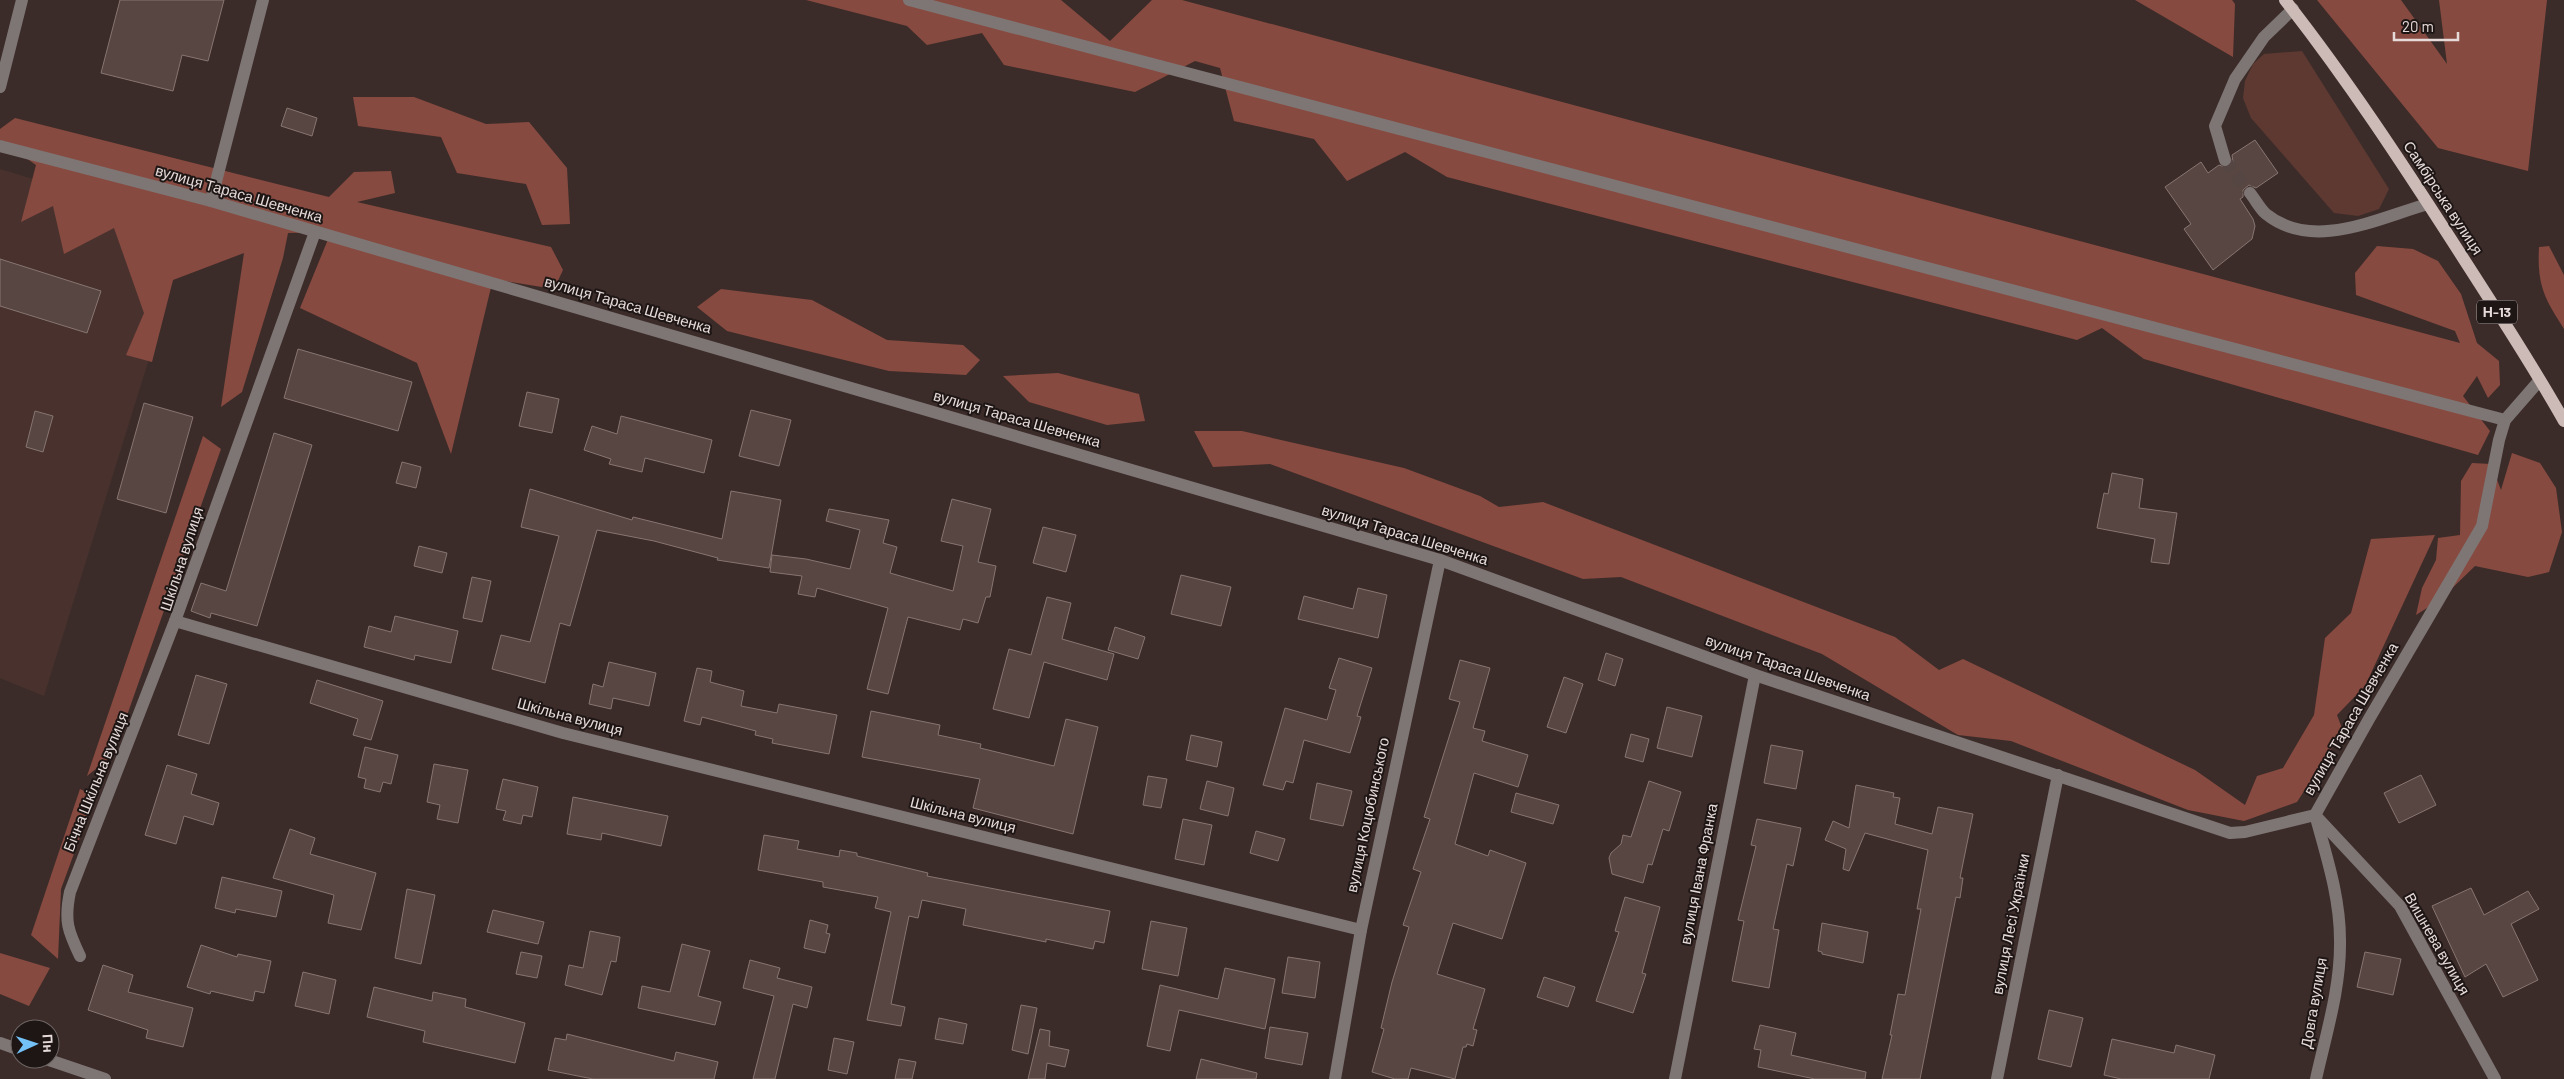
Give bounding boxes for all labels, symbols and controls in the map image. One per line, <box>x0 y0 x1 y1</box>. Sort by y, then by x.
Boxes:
scale bar <box>2394 10 2458 42</box>
text: 20 m <box>2402 17 2434 35</box>
street label: Самбірська вулиця <box>2400 137 2487 258</box>
street label: вулиця Тараса Шевченка <box>154 161 326 226</box>
street label: вулиця Тараса Шевченка <box>543 272 715 337</box>
road number: Н-13 <box>2477 300 2517 324</box>
street label: вулиця Тараса Шевченка <box>932 386 1104 451</box>
street label: вулиця Тараса Шевченка <box>1320 500 1491 568</box>
street label: Шкільна вулиця <box>156 504 206 613</box>
street label: вулиця Тараса Шевченка <box>1704 630 1874 704</box>
street label: вулиця Тараса Шевченка <box>2299 638 2402 798</box>
street label: Шкільна вулиця <box>516 693 625 739</box>
street label: Бічна Шкільна вулиця <box>59 709 131 854</box>
street label: вулиця Коцюбинського <box>1342 736 1392 894</box>
street label: Шкільна вулиця <box>908 792 1018 836</box>
street label: вулиця Івана Франка <box>1676 801 1721 946</box>
street label: вулиця Лесі Українки <box>1988 852 2033 996</box>
street label: Вишнева вулиця <box>2401 889 2474 998</box>
street label: Довга вулиця <box>2296 956 2330 1050</box>
north arrow <box>10 1019 60 1069</box>
text: Пн <box>40 1034 57 1053</box>

